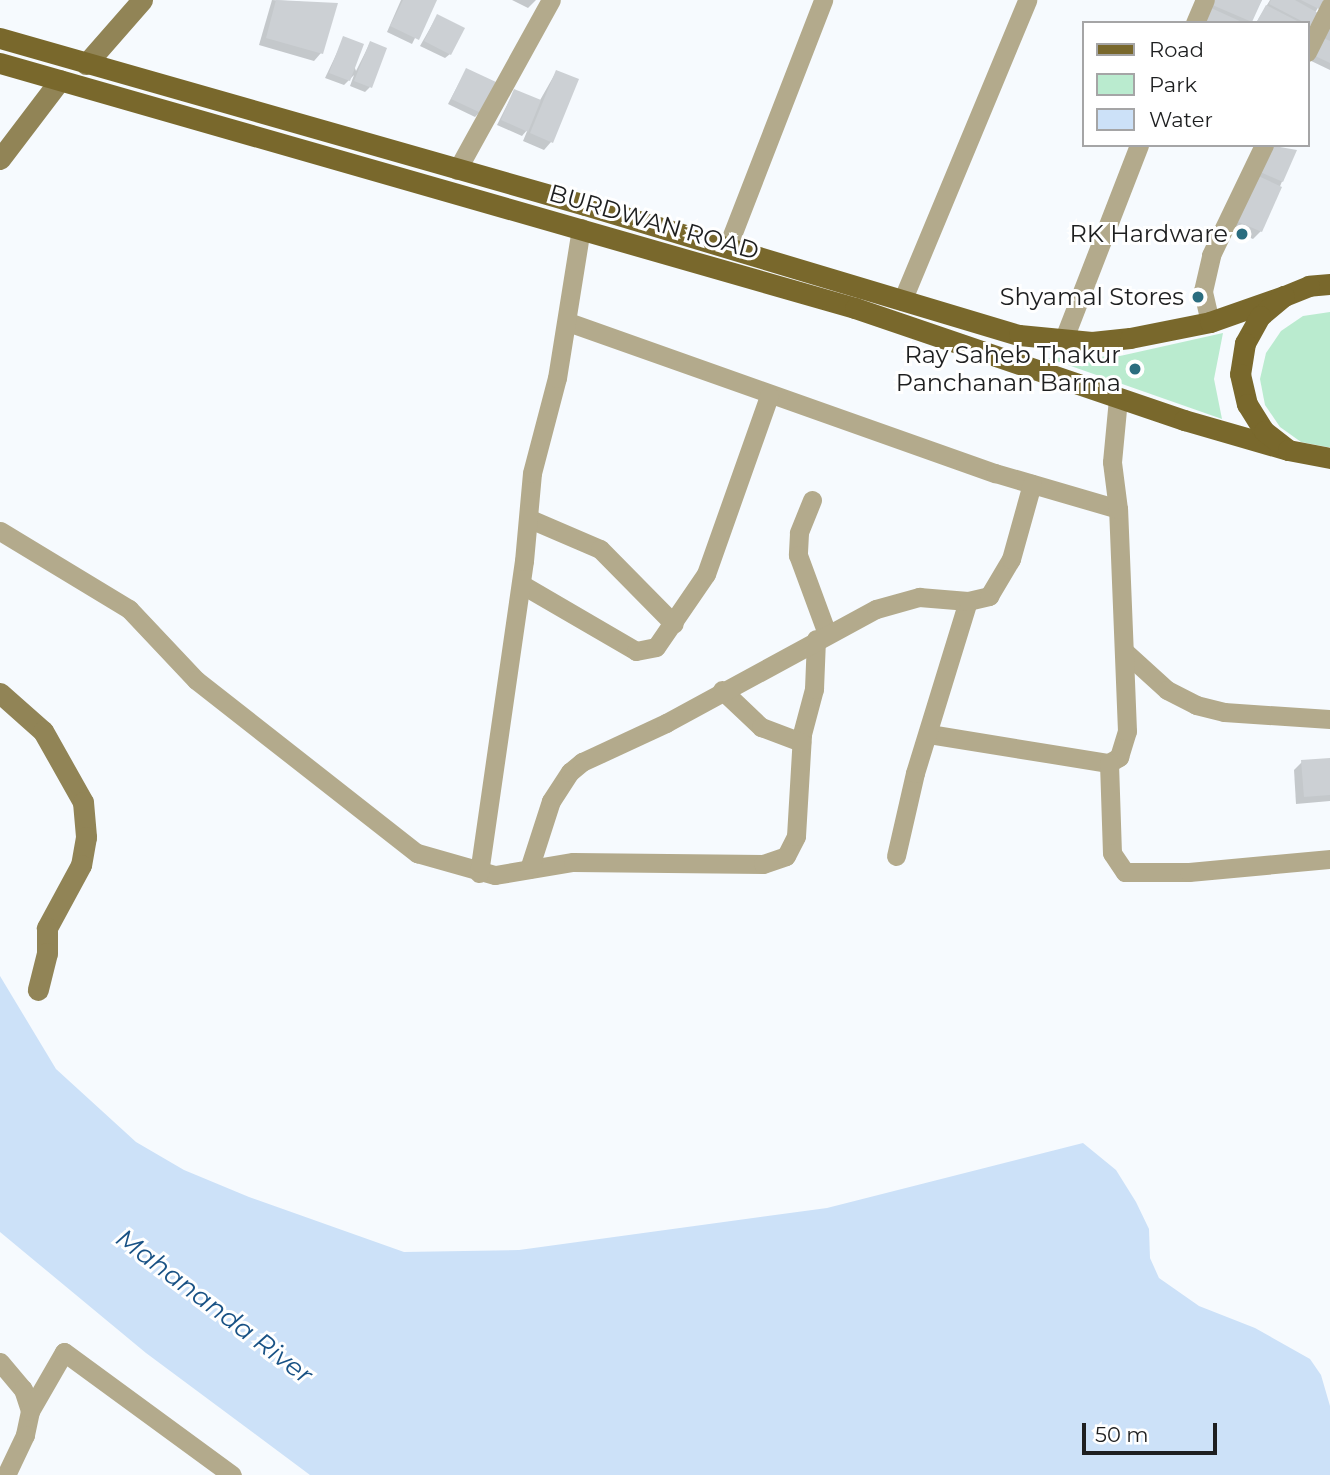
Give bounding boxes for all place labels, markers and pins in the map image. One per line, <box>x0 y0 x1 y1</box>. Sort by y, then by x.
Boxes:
place label: RK Hardware <box>1069 220 1228 248</box>
marker: RK Hardware <box>1234 226 1250 242</box>
place label: Shyamal Stores <box>1000 283 1184 311</box>
marker: Shyamal Stores <box>1190 289 1206 305</box>
place label: Ray Saheb Thakur Panchanan Barma <box>896 341 1121 397</box>
marker: Ray Saheb Thakur Panchanan Barma <box>1127 361 1143 377</box>

